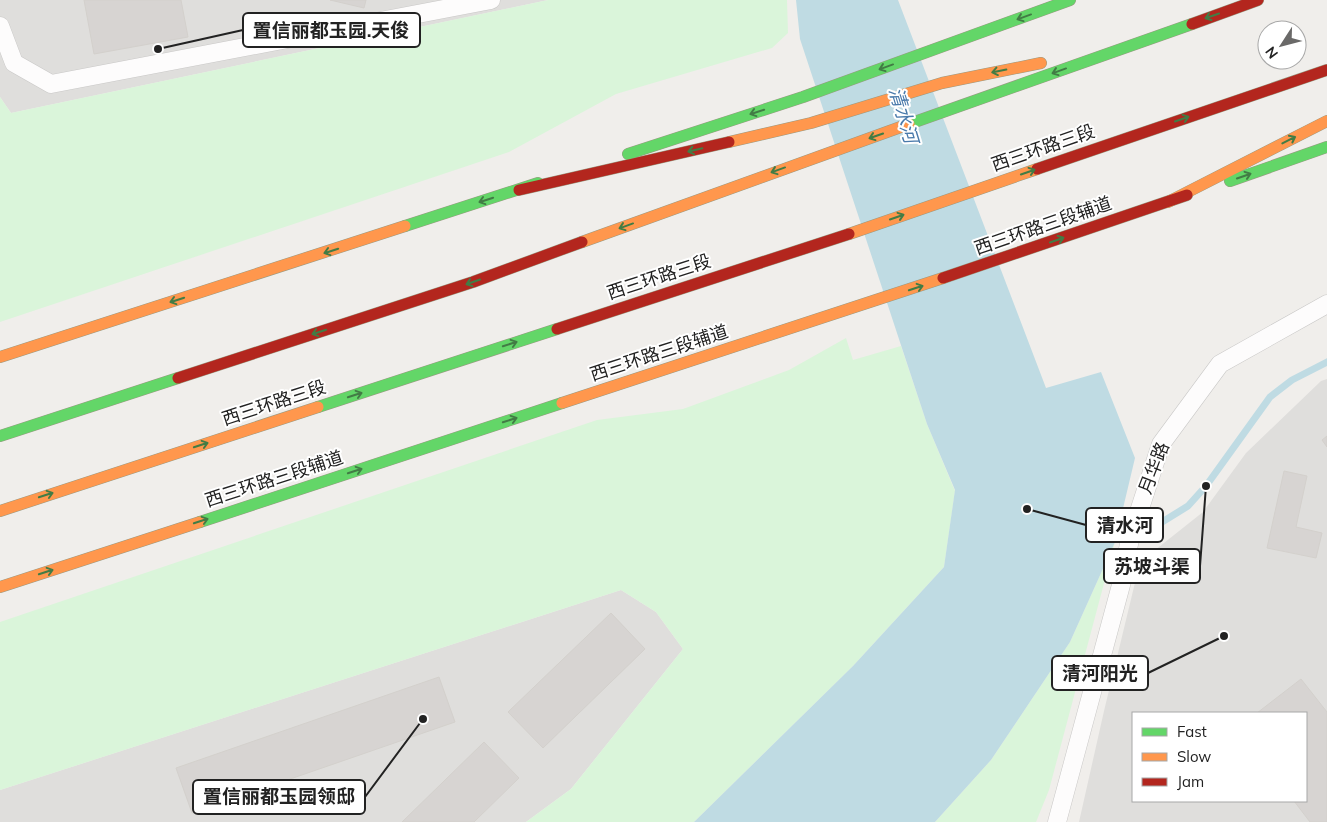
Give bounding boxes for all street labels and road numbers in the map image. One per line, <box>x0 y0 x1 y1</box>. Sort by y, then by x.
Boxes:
street label: 西三环路三段 <box>988 119 1098 176</box>
street label: 西三环路三段辅道 <box>971 191 1115 260</box>
street label: 西三环路三段 <box>604 249 714 304</box>
street label: 西三环路三段辅道 <box>587 319 731 386</box>
street label: 西三环路三段 <box>219 375 329 430</box>
street label: 月华路 <box>1133 438 1174 497</box>
street label: 西三环路三段辅道 <box>202 445 346 512</box>

